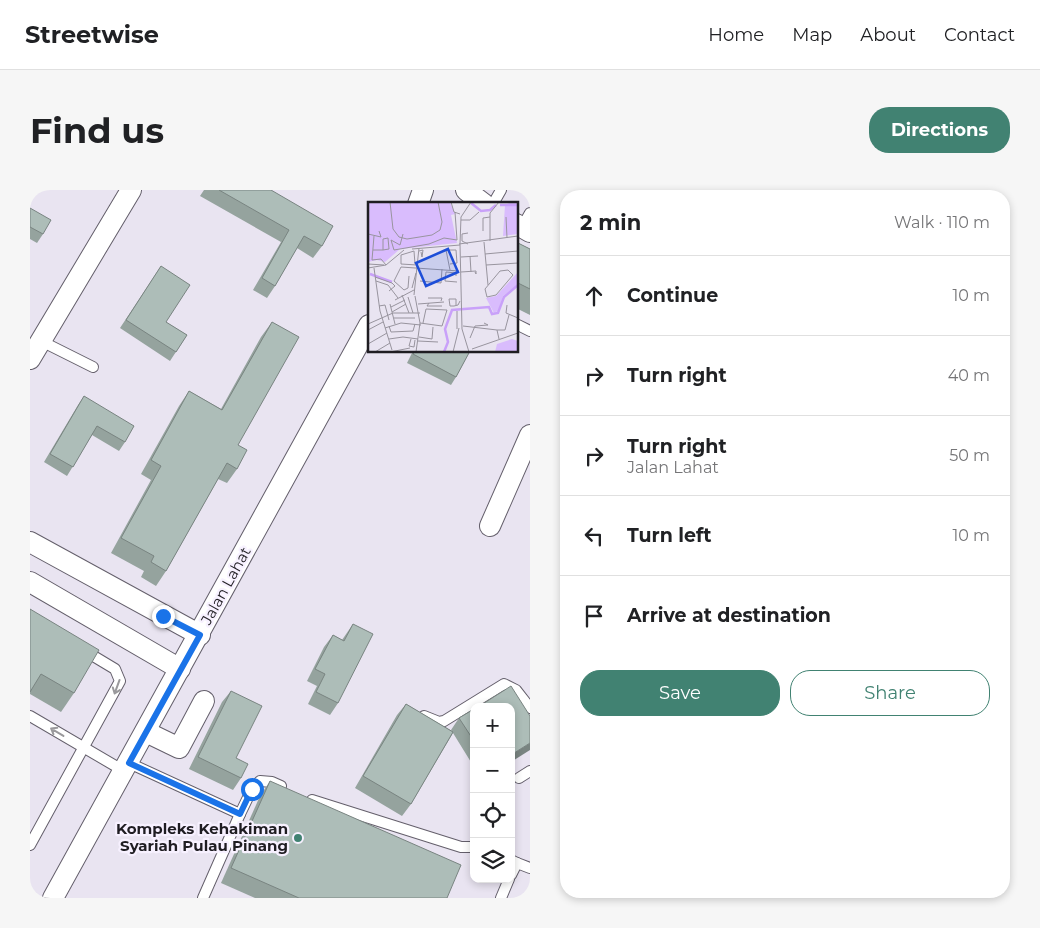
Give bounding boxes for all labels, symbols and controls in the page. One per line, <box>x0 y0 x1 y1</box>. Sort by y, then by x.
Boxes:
text: Streetwise <box>25 20 159 49</box>
text: Home <box>708 24 764 46</box>
text: Map <box>792 24 832 46</box>
text: About <box>860 24 916 46</box>
text: Contact <box>944 24 1015 46</box>
button: Directions <box>869 107 1010 153</box>
text: Find us <box>30 109 164 152</box>
inset map <box>368 202 518 352</box>
text: 2 min <box>580 210 641 235</box>
text: Walk · 110 m <box>894 213 990 232</box>
icon: ahead <box>580 282 608 310</box>
text: Continue <box>627 284 718 307</box>
text: 10 m <box>952 286 990 305</box>
icon: right <box>580 362 608 390</box>
text: Turn right <box>627 364 727 387</box>
text: 40 m <box>948 366 990 385</box>
text: Turn right <box>627 435 727 458</box>
icon: right <box>580 442 608 470</box>
text: 50 m <box>949 446 990 465</box>
text: Jalan Lahat <box>627 458 719 477</box>
icon: left <box>580 522 608 550</box>
text: Turn left <box>627 524 712 547</box>
text: 10 m <box>952 526 990 545</box>
street label: Jalan Lahat <box>196 544 255 629</box>
icon: arrive <box>580 602 608 630</box>
text: Arrive at destination <box>627 604 831 627</box>
route end <box>152 605 175 628</box>
button: Save <box>580 670 780 716</box>
button: Share <box>790 670 990 716</box>
one-way arrow <box>111 679 121 695</box>
map controls <box>470 703 515 883</box>
button: + <box>470 703 515 748</box>
one-way arrow <box>50 726 64 736</box>
button: − <box>470 748 515 793</box>
route start <box>241 778 264 801</box>
button: locate <box>470 793 515 838</box>
place label: Kompleks Kehakiman Syariah Pulau Pinang <box>116 819 288 855</box>
marker: Kompleks Kehakiman Syariah Pulau Pinang <box>292 832 304 844</box>
button: layers <box>470 838 515 883</box>

